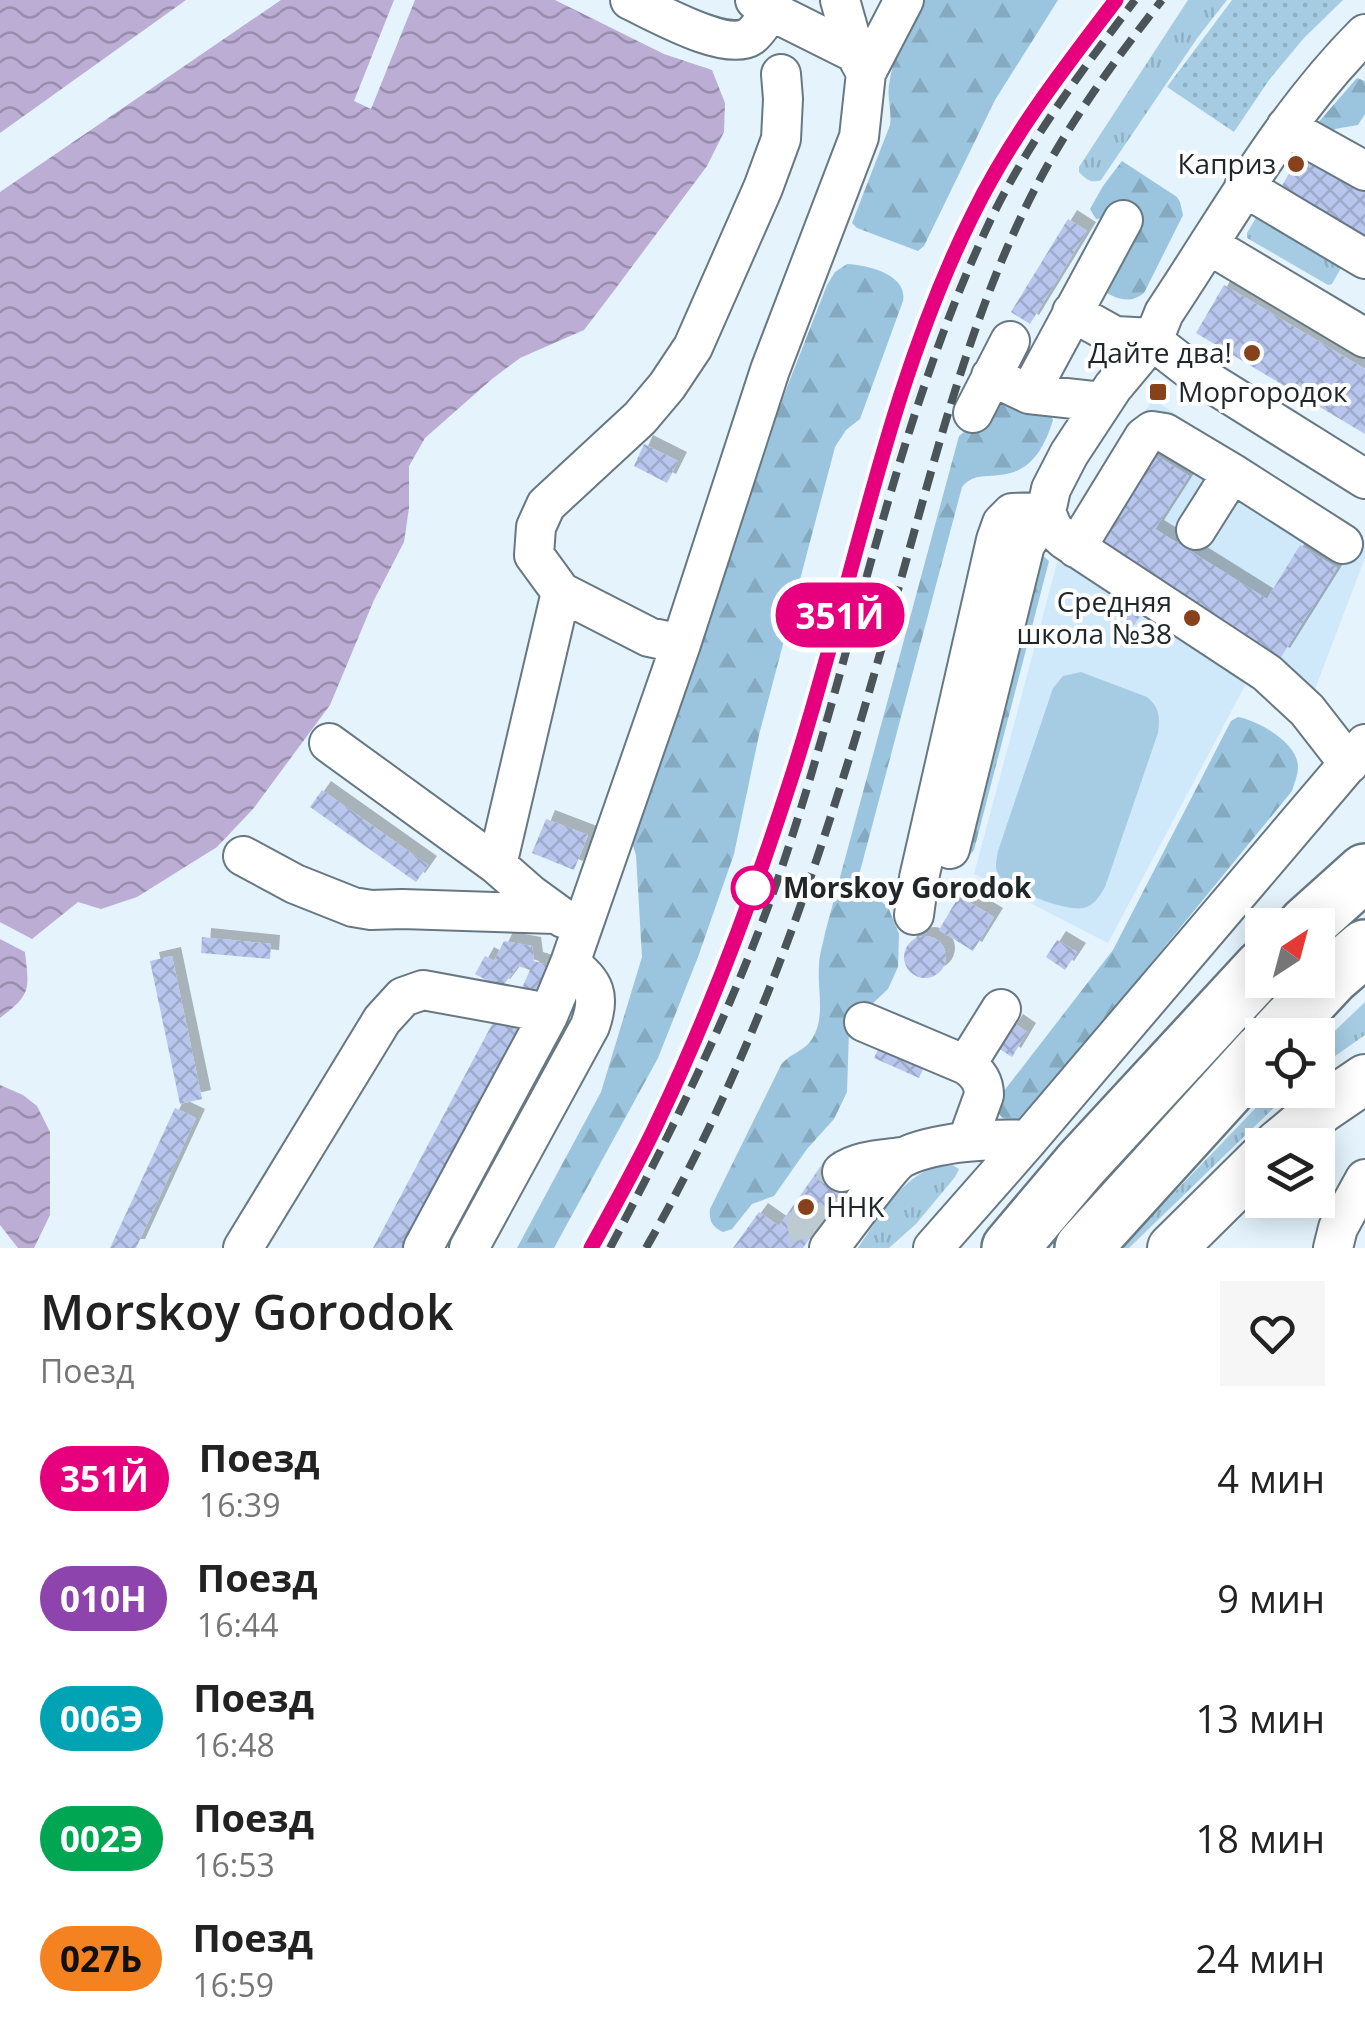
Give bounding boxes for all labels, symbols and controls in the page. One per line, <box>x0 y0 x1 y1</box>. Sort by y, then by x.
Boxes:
place label: Каприз <box>1178 144 1276 182</box>
marker: Каприз <box>1285 153 1307 175</box>
place label: Дайте два! <box>1088 333 1232 371</box>
marker: Дайте два! <box>1241 342 1263 364</box>
place label: Моргородок <box>1178 372 1348 410</box>
marker: Моргородок <box>1147 381 1169 403</box>
line badge: 351Й <box>770 582 910 648</box>
place label: Средняя школа №38 <box>1016 582 1172 652</box>
text: 351Й <box>796 592 884 639</box>
marker: Средняя школа №38 <box>1181 607 1203 629</box>
marker: Morskoy Gorodok <box>732 867 774 909</box>
place label: Morskoy Gorodok <box>783 868 1032 906</box>
north arrow <box>1245 908 1335 998</box>
map controls <box>1245 908 1335 1218</box>
button: locate <box>1245 1018 1335 1108</box>
button: layers <box>1245 1128 1335 1218</box>
place label: HHK <box>826 1187 885 1225</box>
marker: HHK <box>795 1196 817 1218</box>
text: Morskoy Gorodok <box>40 1279 453 1344</box>
button: heart <box>1220 1281 1325 1386</box>
text: Поезд <box>40 1349 134 1392</box>
text: Поезд <box>199 1431 319 1483</box>
text: 4 мин <box>1217 1452 1325 1504</box>
text: 351Й <box>60 1455 149 1502</box>
text: 16:39 <box>199 1483 280 1526</box>
text: Поезд <box>197 1551 317 1603</box>
text: 9 мин <box>1217 1572 1325 1624</box>
text: 010Н <box>60 1575 147 1622</box>
text: 16:44 <box>197 1603 278 1646</box>
text: Поезд <box>193 1671 314 1723</box>
text: 13 мин <box>1196 1692 1325 1744</box>
text: 006Э <box>60 1695 143 1742</box>
text: 16:48 <box>193 1723 275 1766</box>
text: Поезд <box>193 1791 314 1843</box>
text: 18 мин <box>1196 1812 1325 1864</box>
text: 002Э <box>60 1815 143 1862</box>
text: 16:53 <box>193 1843 275 1886</box>
text: Поезд <box>192 1911 313 1963</box>
text: 24 мин <box>1196 1932 1325 1984</box>
text: 027Ь <box>60 1935 142 1982</box>
text: 16:59 <box>192 1963 274 2006</box>

